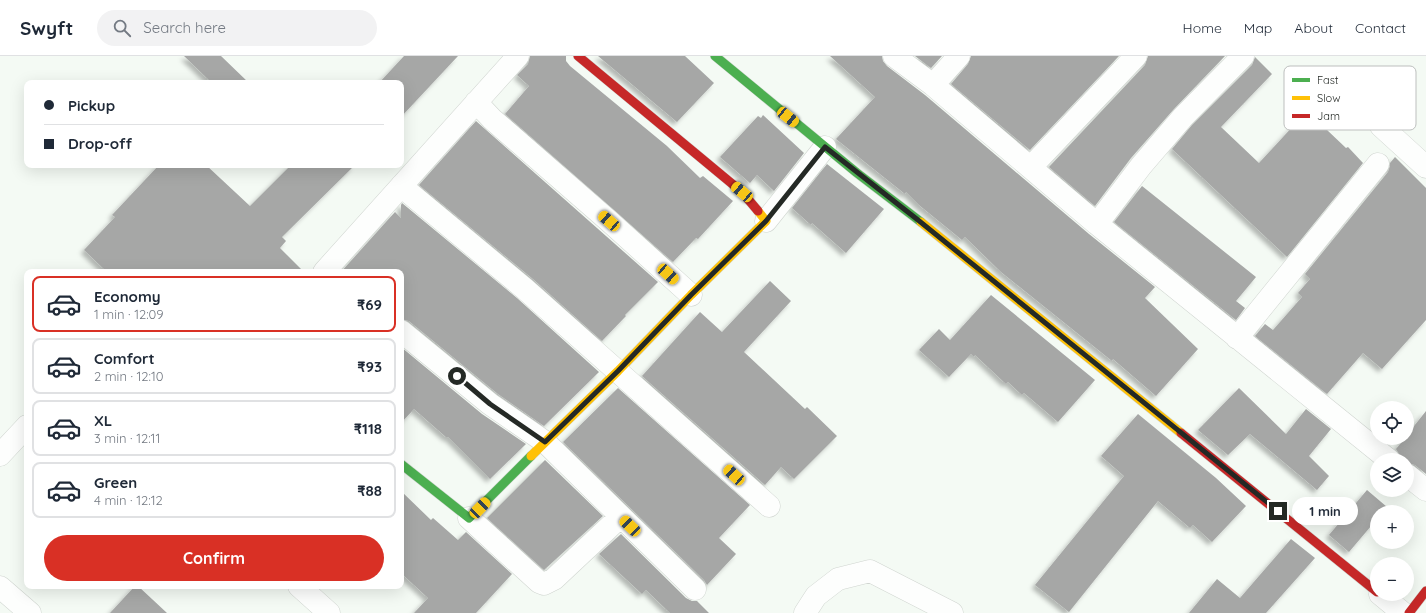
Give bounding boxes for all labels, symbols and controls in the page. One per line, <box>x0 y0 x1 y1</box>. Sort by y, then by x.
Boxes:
search box <box>97 10 377 46</box>
text: Swyft <box>20 16 73 40</box>
icon: search <box>111 17 133 39</box>
text: Search here <box>143 18 226 37</box>
text: Home <box>1183 19 1222 37</box>
text: Map <box>1244 19 1272 37</box>
text: About <box>1294 19 1333 37</box>
text: Contact <box>1355 19 1406 37</box>
legend <box>1284 66 1416 130</box>
text: Fast <box>1317 73 1339 87</box>
text: Slow <box>1317 91 1341 105</box>
text: Pickup <box>68 96 115 115</box>
car <box>775 105 801 129</box>
text: Jam <box>1317 109 1340 123</box>
text: Drop-off <box>68 134 132 153</box>
car <box>729 180 755 204</box>
car <box>596 209 622 233</box>
car <box>655 262 681 286</box>
icon: car <box>46 286 82 322</box>
text: Economy <box>94 287 161 306</box>
text: ₹69 <box>357 295 382 314</box>
text: 1 min · 12:09 <box>94 306 164 322</box>
icon: car <box>46 348 82 384</box>
text: Comfort <box>94 349 155 368</box>
text: ₹93 <box>357 357 382 376</box>
route start <box>448 367 466 385</box>
text: 2 min · 12:10 <box>94 368 164 384</box>
map controls <box>1370 401 1414 601</box>
button: locate <box>1370 401 1414 445</box>
icon: car <box>46 410 82 446</box>
text: XL <box>94 411 112 430</box>
text: ₹118 <box>354 419 382 438</box>
text: 3 min · 12:11 <box>94 430 160 446</box>
button: layers <box>1370 453 1414 497</box>
car <box>721 463 747 487</box>
icon: car <box>46 472 82 508</box>
text: Green <box>94 473 137 492</box>
text: ₹88 <box>357 481 382 500</box>
text: 4 min · 12:12 <box>94 492 163 508</box>
car <box>467 495 493 521</box>
callout: 1 min <box>1292 497 1358 525</box>
route end <box>1269 502 1287 520</box>
text: 1 min <box>1309 503 1341 519</box>
button: + <box>1370 505 1414 549</box>
car <box>617 513 643 539</box>
button: Confirm <box>44 535 384 581</box>
button: − <box>1370 557 1414 601</box>

